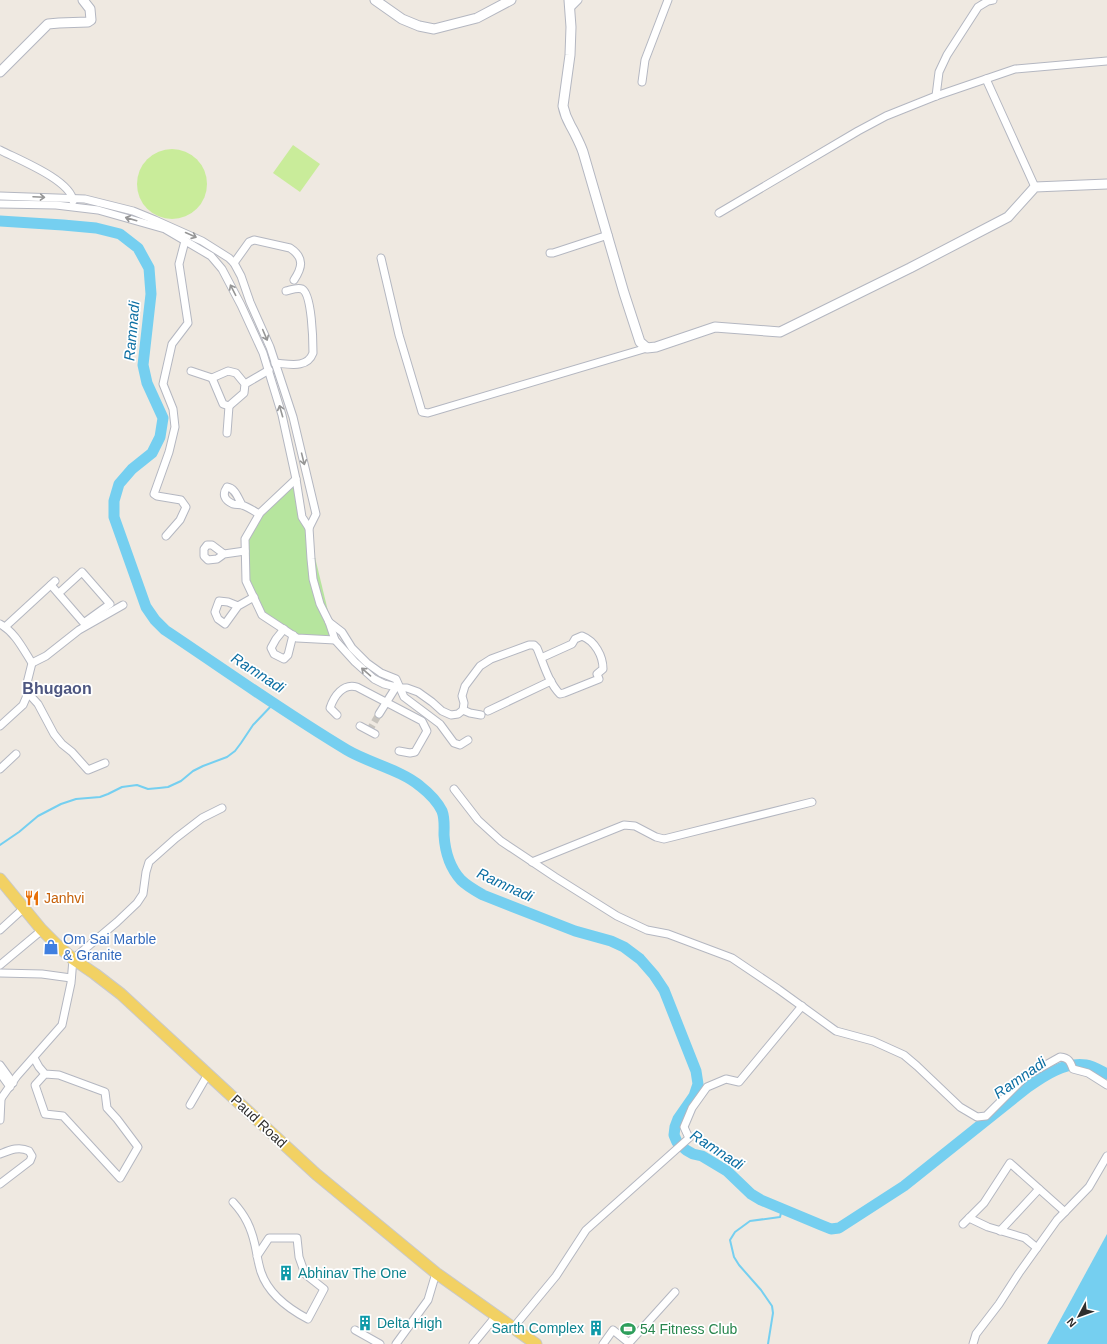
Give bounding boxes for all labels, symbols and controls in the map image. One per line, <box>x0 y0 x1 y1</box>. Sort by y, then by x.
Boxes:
one-way arrow <box>32 193 45 200</box>
one-way arrow <box>124 215 137 222</box>
one-way arrow <box>184 232 196 240</box>
one-way arrow <box>229 284 237 296</box>
water label: Ramnadi <box>120 300 143 362</box>
one-way arrow <box>261 328 269 340</box>
one-way arrow <box>277 404 284 417</box>
one-way arrow <box>300 452 308 465</box>
water label: Ramnadi <box>228 649 289 696</box>
one-way arrow <box>361 667 371 676</box>
district label: Bhugaon <box>22 680 92 697</box>
water label: Ramnadi <box>474 864 537 905</box>
restaurant icon: Janhvi <box>23 889 41 907</box>
place label: Janhvi <box>44 890 84 906</box>
place label: Om Sai Marble & Granite <box>63 931 157 963</box>
shop icon: Om Sai Marble & Granite <box>42 938 60 956</box>
water label: Ramnadi <box>990 1053 1050 1102</box>
street label: Paud Road <box>228 1091 290 1151</box>
water label: Ramnadi <box>687 1126 748 1173</box>
building icon: Abhinav The One <box>277 1264 295 1282</box>
place label: Abhinav The One <box>298 1265 407 1281</box>
north arrow <box>1059 1296 1099 1336</box>
building icon: Delta High <box>356 1314 374 1332</box>
place label: Delta High <box>377 1315 442 1331</box>
text: N <box>1064 1316 1079 1329</box>
building icon: Sarth Complex <box>587 1319 605 1337</box>
place label: Sarth Complex <box>491 1320 584 1336</box>
sports icon: 54 Fitness Club <box>619 1320 637 1338</box>
place label: 54 Fitness Club <box>640 1321 737 1337</box>

